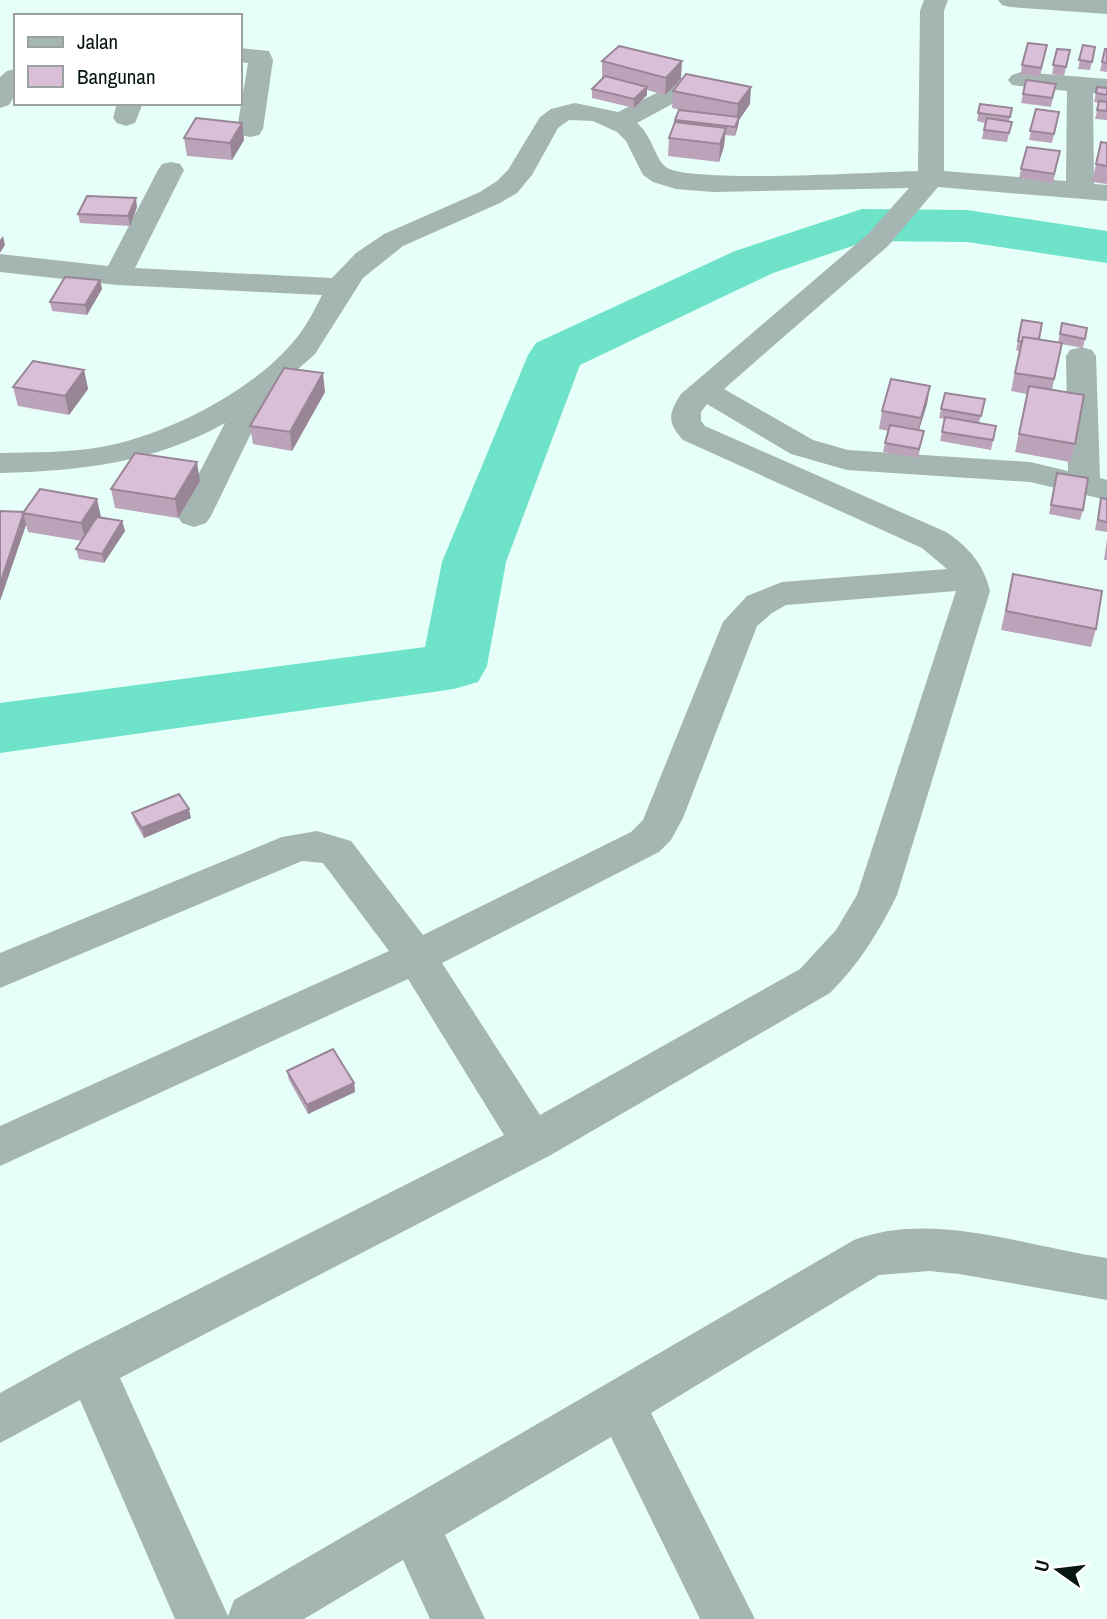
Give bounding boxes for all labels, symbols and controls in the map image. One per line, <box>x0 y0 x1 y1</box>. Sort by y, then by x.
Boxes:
legend <box>14 14 242 105</box>
text: Jalan <box>77 27 118 56</box>
text: Bangunan <box>77 62 156 91</box>
north arrow <box>1023 1535 1093 1605</box>
text: U <box>1028 1557 1055 1574</box>

